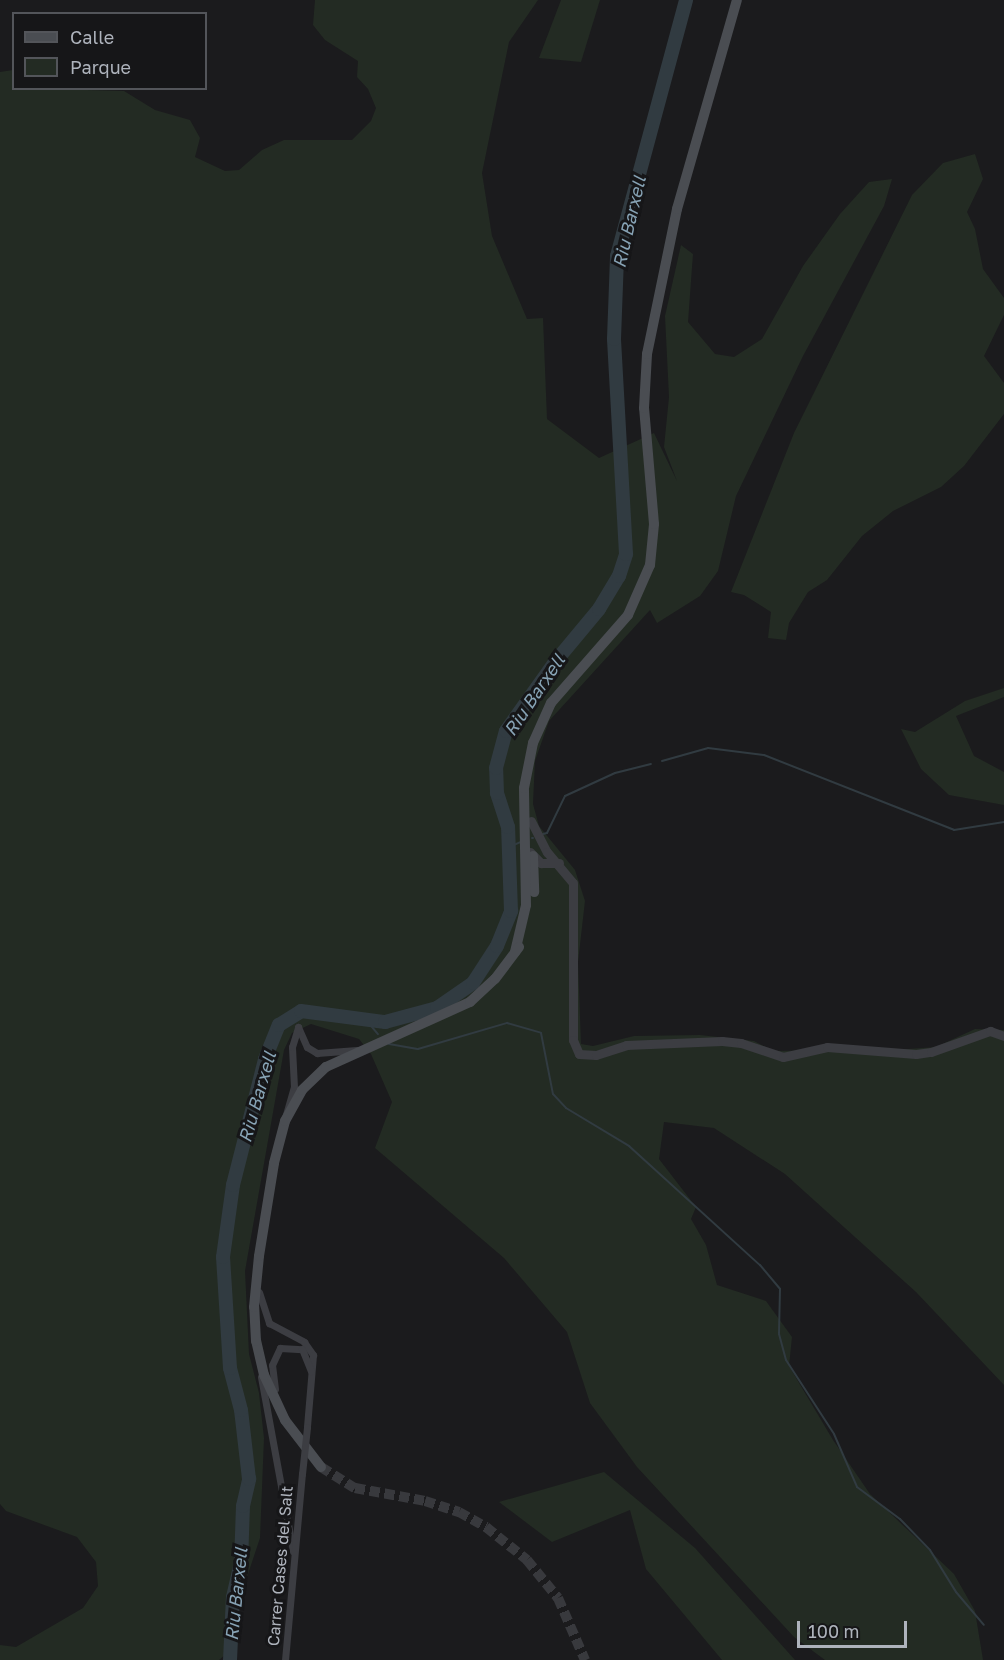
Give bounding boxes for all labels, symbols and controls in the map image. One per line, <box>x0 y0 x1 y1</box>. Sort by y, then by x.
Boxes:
legend <box>12 12 207 90</box>
text: Calle <box>70 26 114 48</box>
text: Parque <box>70 56 131 78</box>
water label: Riu Barxell <box>608 174 650 270</box>
water label: Riu Barxell <box>499 650 569 740</box>
water label: Riu Barxell <box>234 1049 280 1145</box>
street label: Carrer Cases del Salt <box>263 1485 297 1647</box>
water label: Riu Barxell <box>220 1546 252 1642</box>
scale bar <box>800 1609 910 1647</box>
text: 100 m <box>808 1620 859 1642</box>

